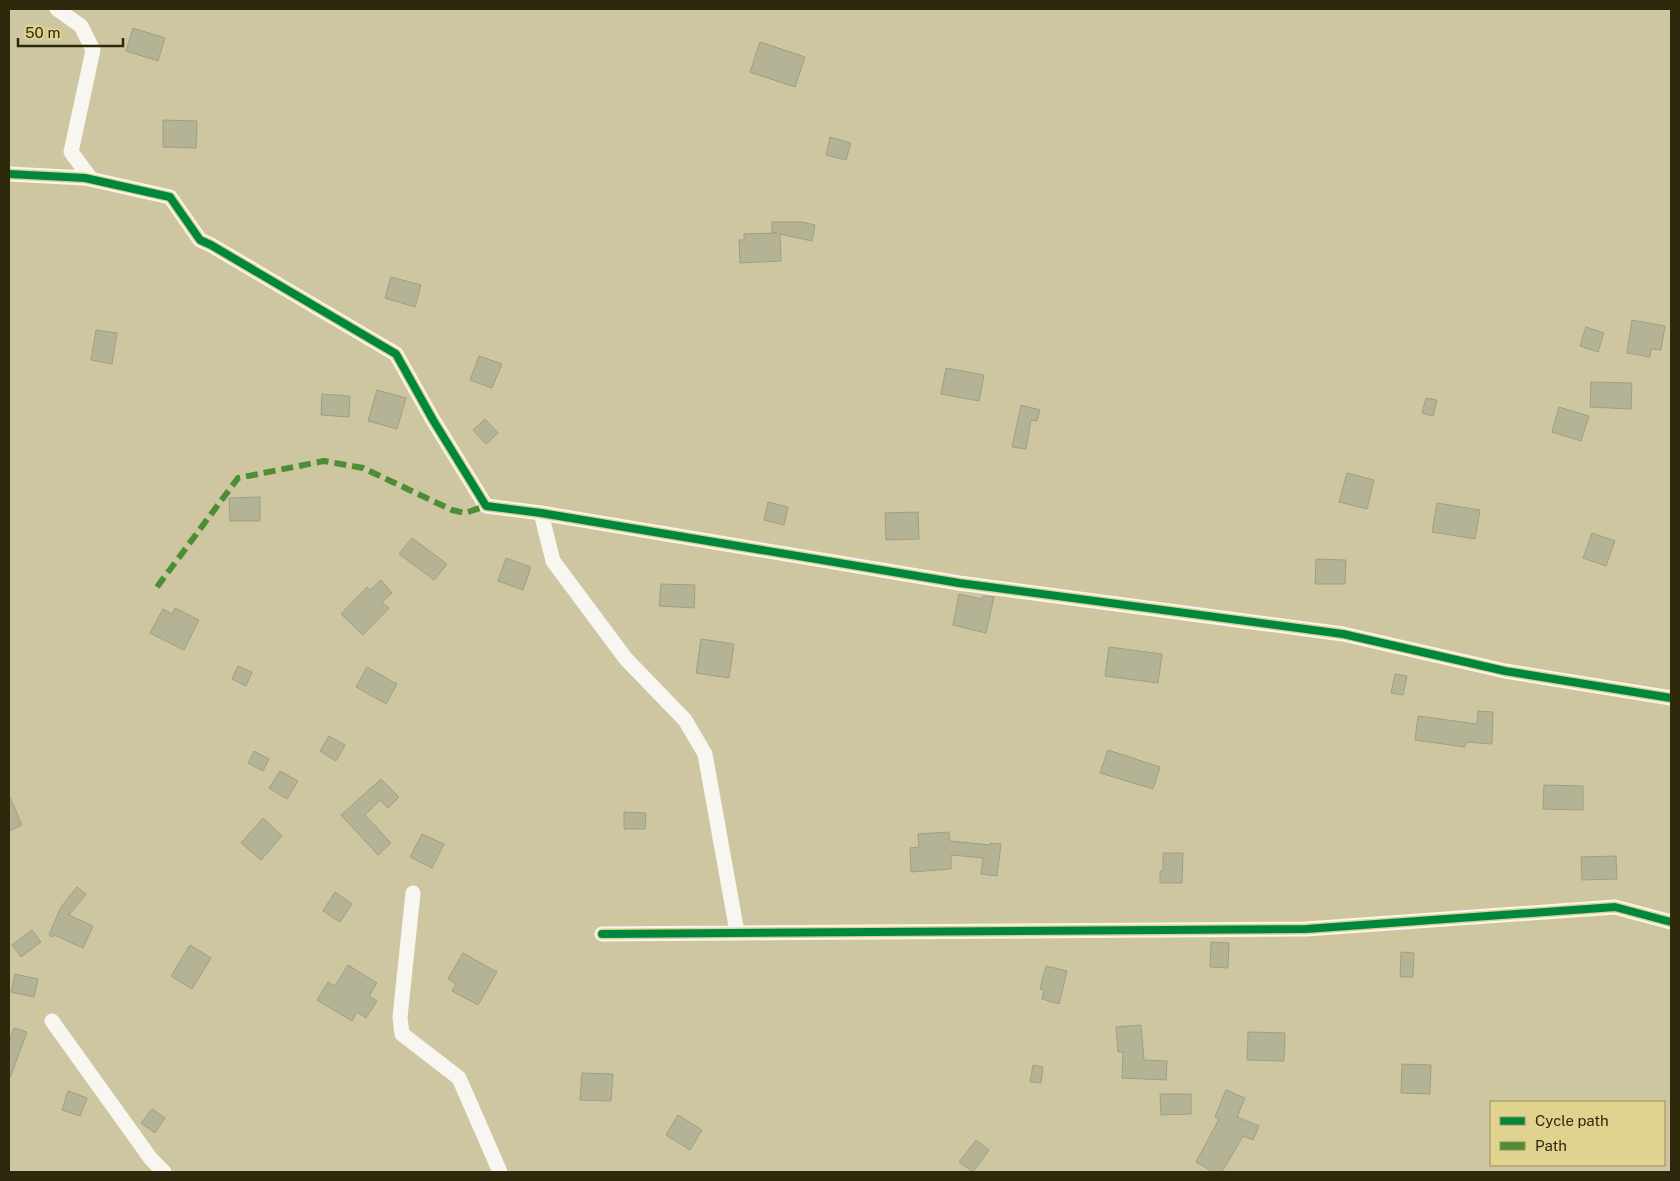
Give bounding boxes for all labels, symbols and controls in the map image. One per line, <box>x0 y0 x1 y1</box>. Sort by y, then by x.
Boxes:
scale bar <box>18 15 122 47</box>
text: 50 m <box>25 24 60 41</box>
legend <box>1490 1101 1665 1166</box>
text: Cycle path <box>1535 1112 1609 1129</box>
text: Path <box>1535 1137 1567 1154</box>

